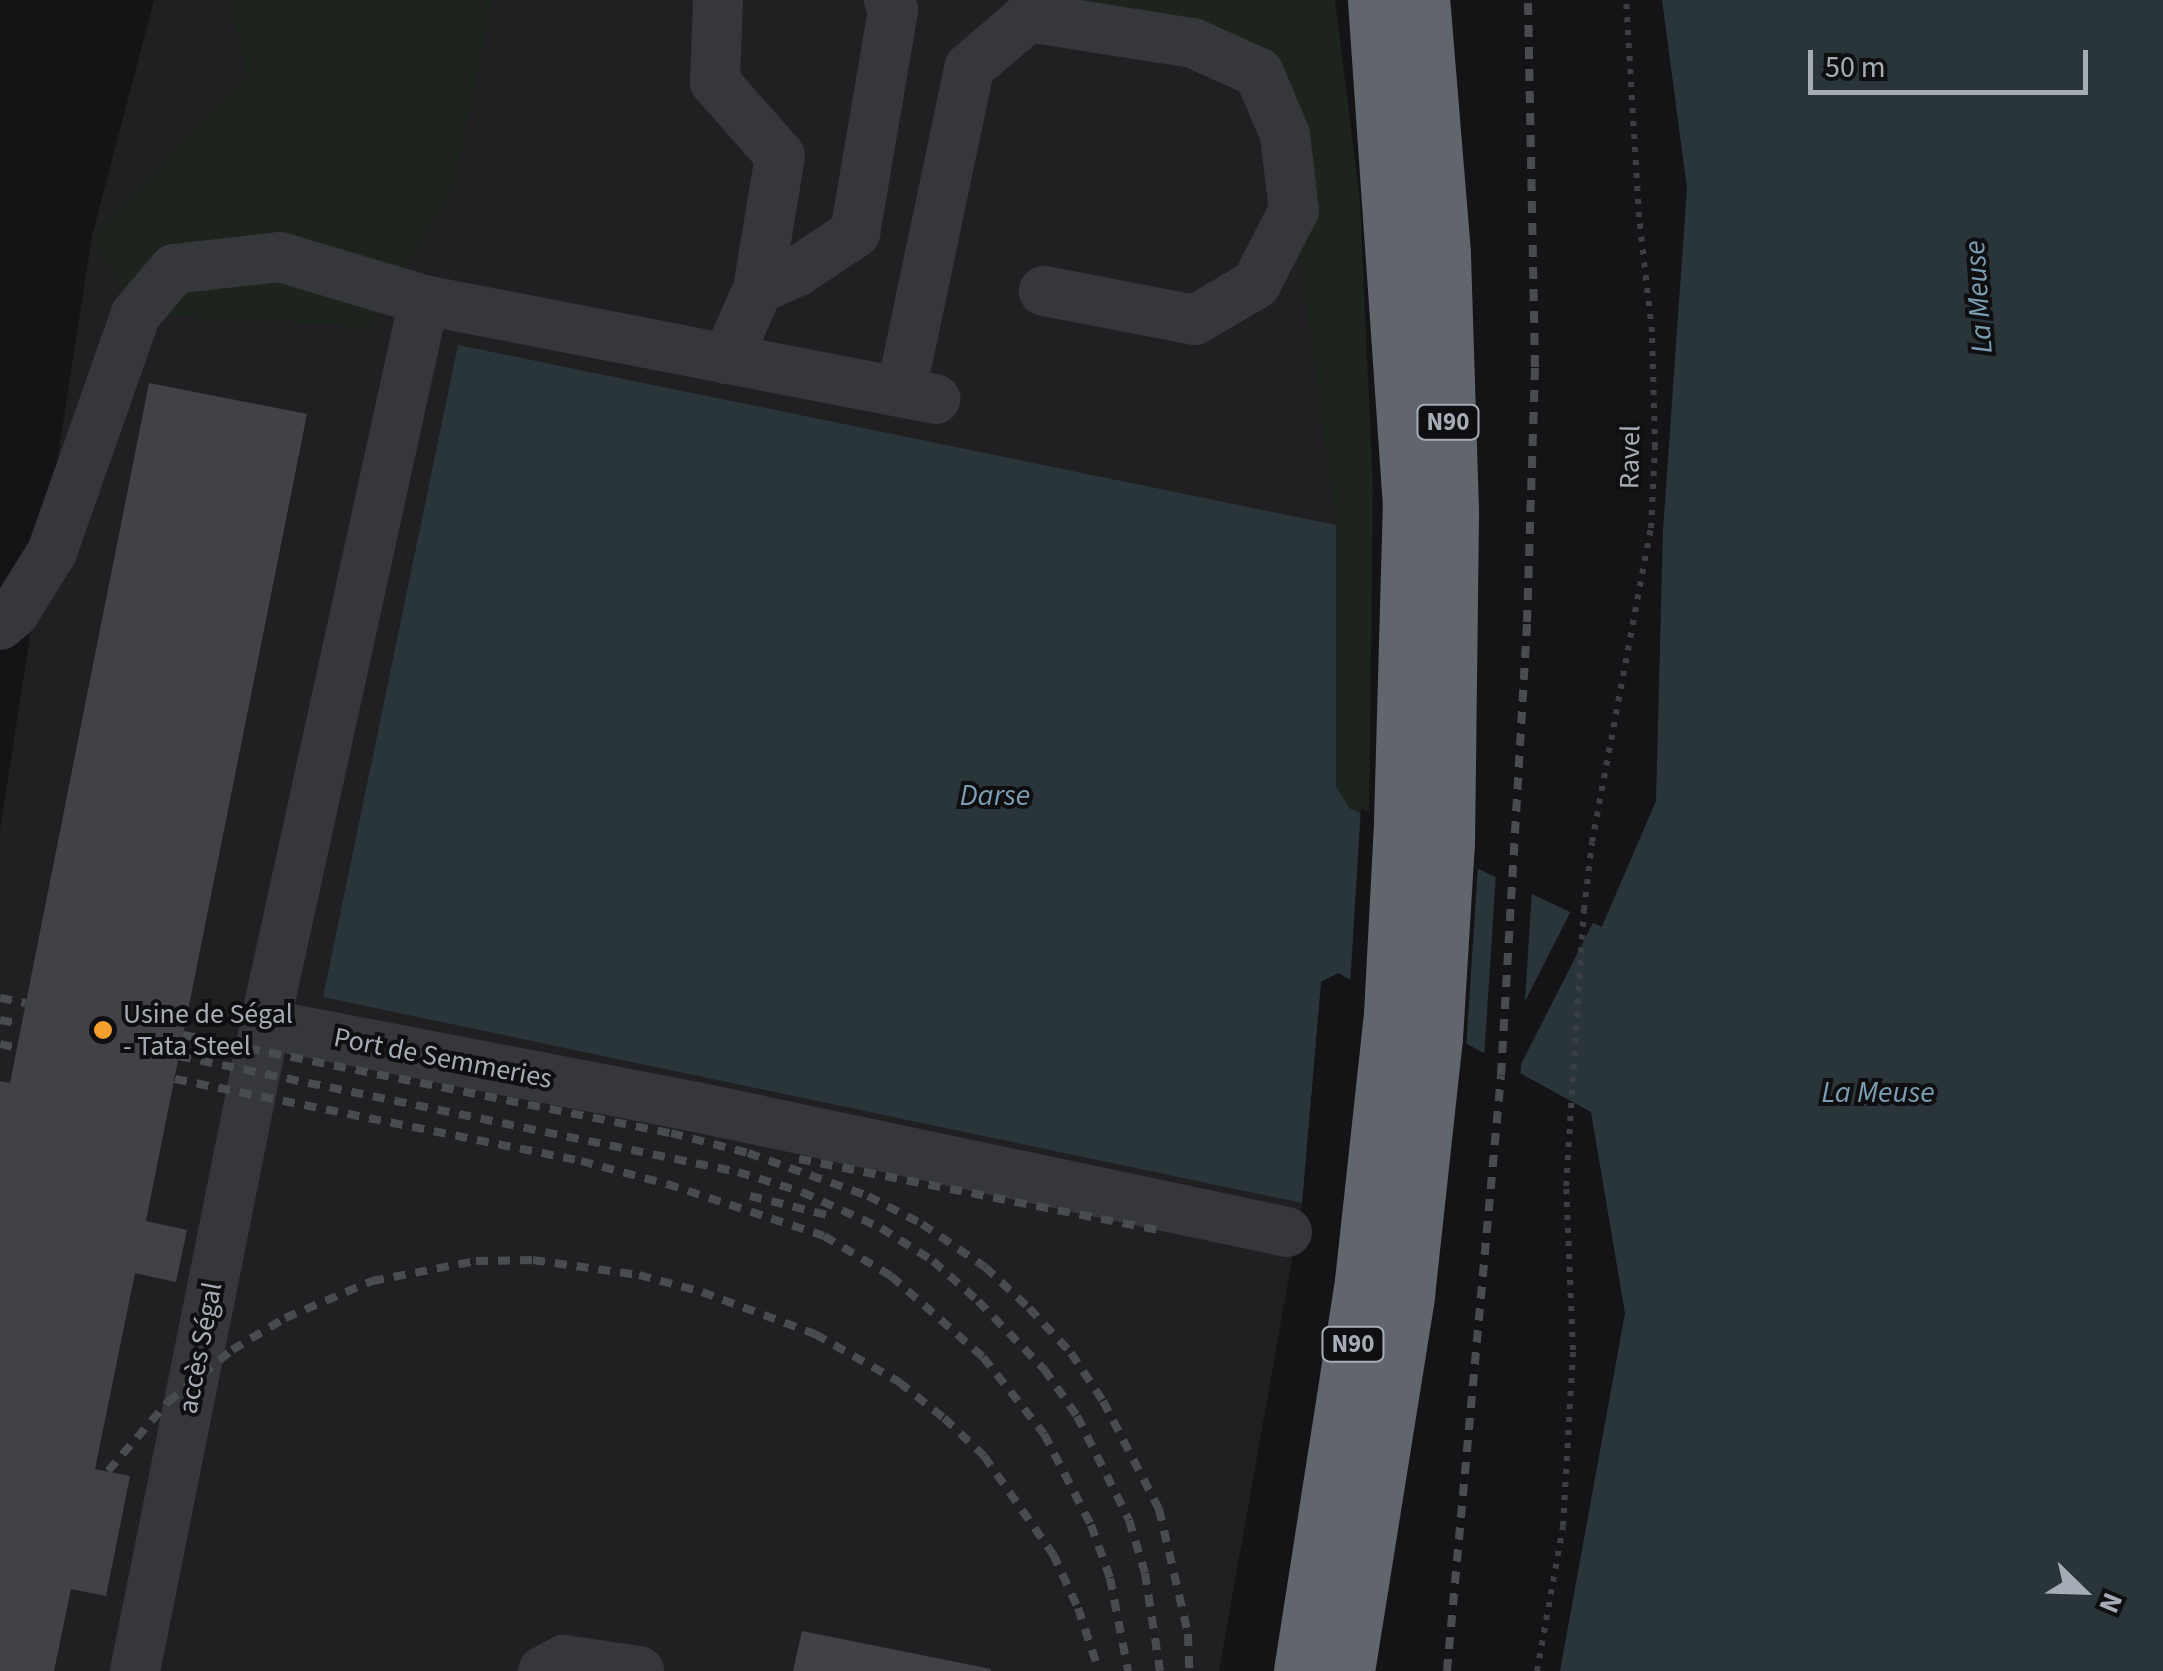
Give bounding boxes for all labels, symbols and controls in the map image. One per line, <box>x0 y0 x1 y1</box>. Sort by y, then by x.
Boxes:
scale bar <box>1813 30 2093 92</box>
text: 50 m <box>1825 46 1886 89</box>
water label: La Meuse <box>1957 239 2001 355</box>
road number: N90 <box>1416 402 1480 442</box>
street label: Ravel <box>1613 425 1647 489</box>
water label: Darse <box>960 778 1030 814</box>
place label: Usine de Ségal - Tata Steel <box>123 997 293 1063</box>
marker: Usine de Ségal - Tata Steel <box>92 1019 114 1041</box>
street label: Port de Semmeries <box>331 1020 555 1096</box>
water label: La Meuse <box>1821 1075 1935 1111</box>
street label: accès Ségal <box>171 1279 229 1417</box>
road number: N90 <box>1320 1324 1386 1364</box>
north arrow <box>2033 1541 2133 1641</box>
text: N <box>2089 1586 2133 1619</box>

